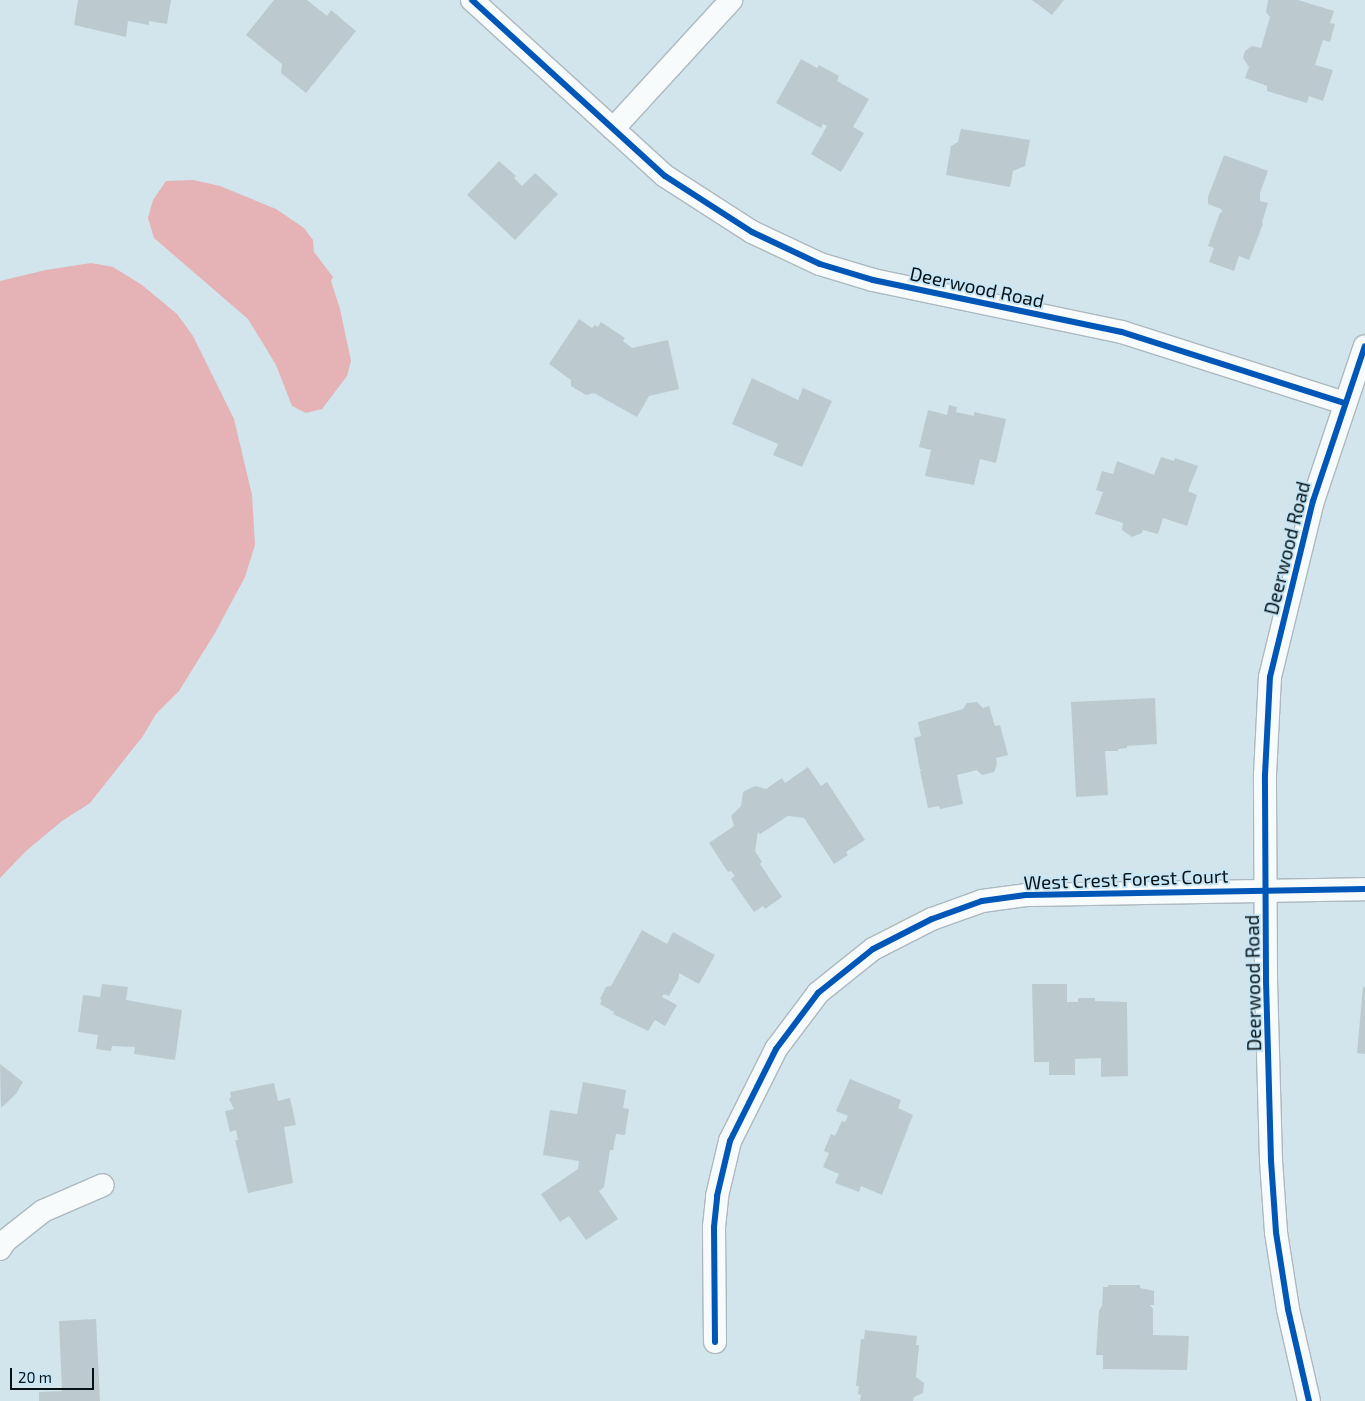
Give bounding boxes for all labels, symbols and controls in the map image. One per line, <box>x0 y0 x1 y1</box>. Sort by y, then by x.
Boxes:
street label: Deerwood Road <box>908 262 1046 312</box>
street label: Deerwood Road <box>1259 479 1315 617</box>
street label: West Crest Forest Court <box>1023 864 1229 894</box>
street label: Deerwood Road <box>1240 914 1266 1052</box>
scale bar <box>12 1358 96 1390</box>
text: 20 m <box>18 1368 52 1386</box>

